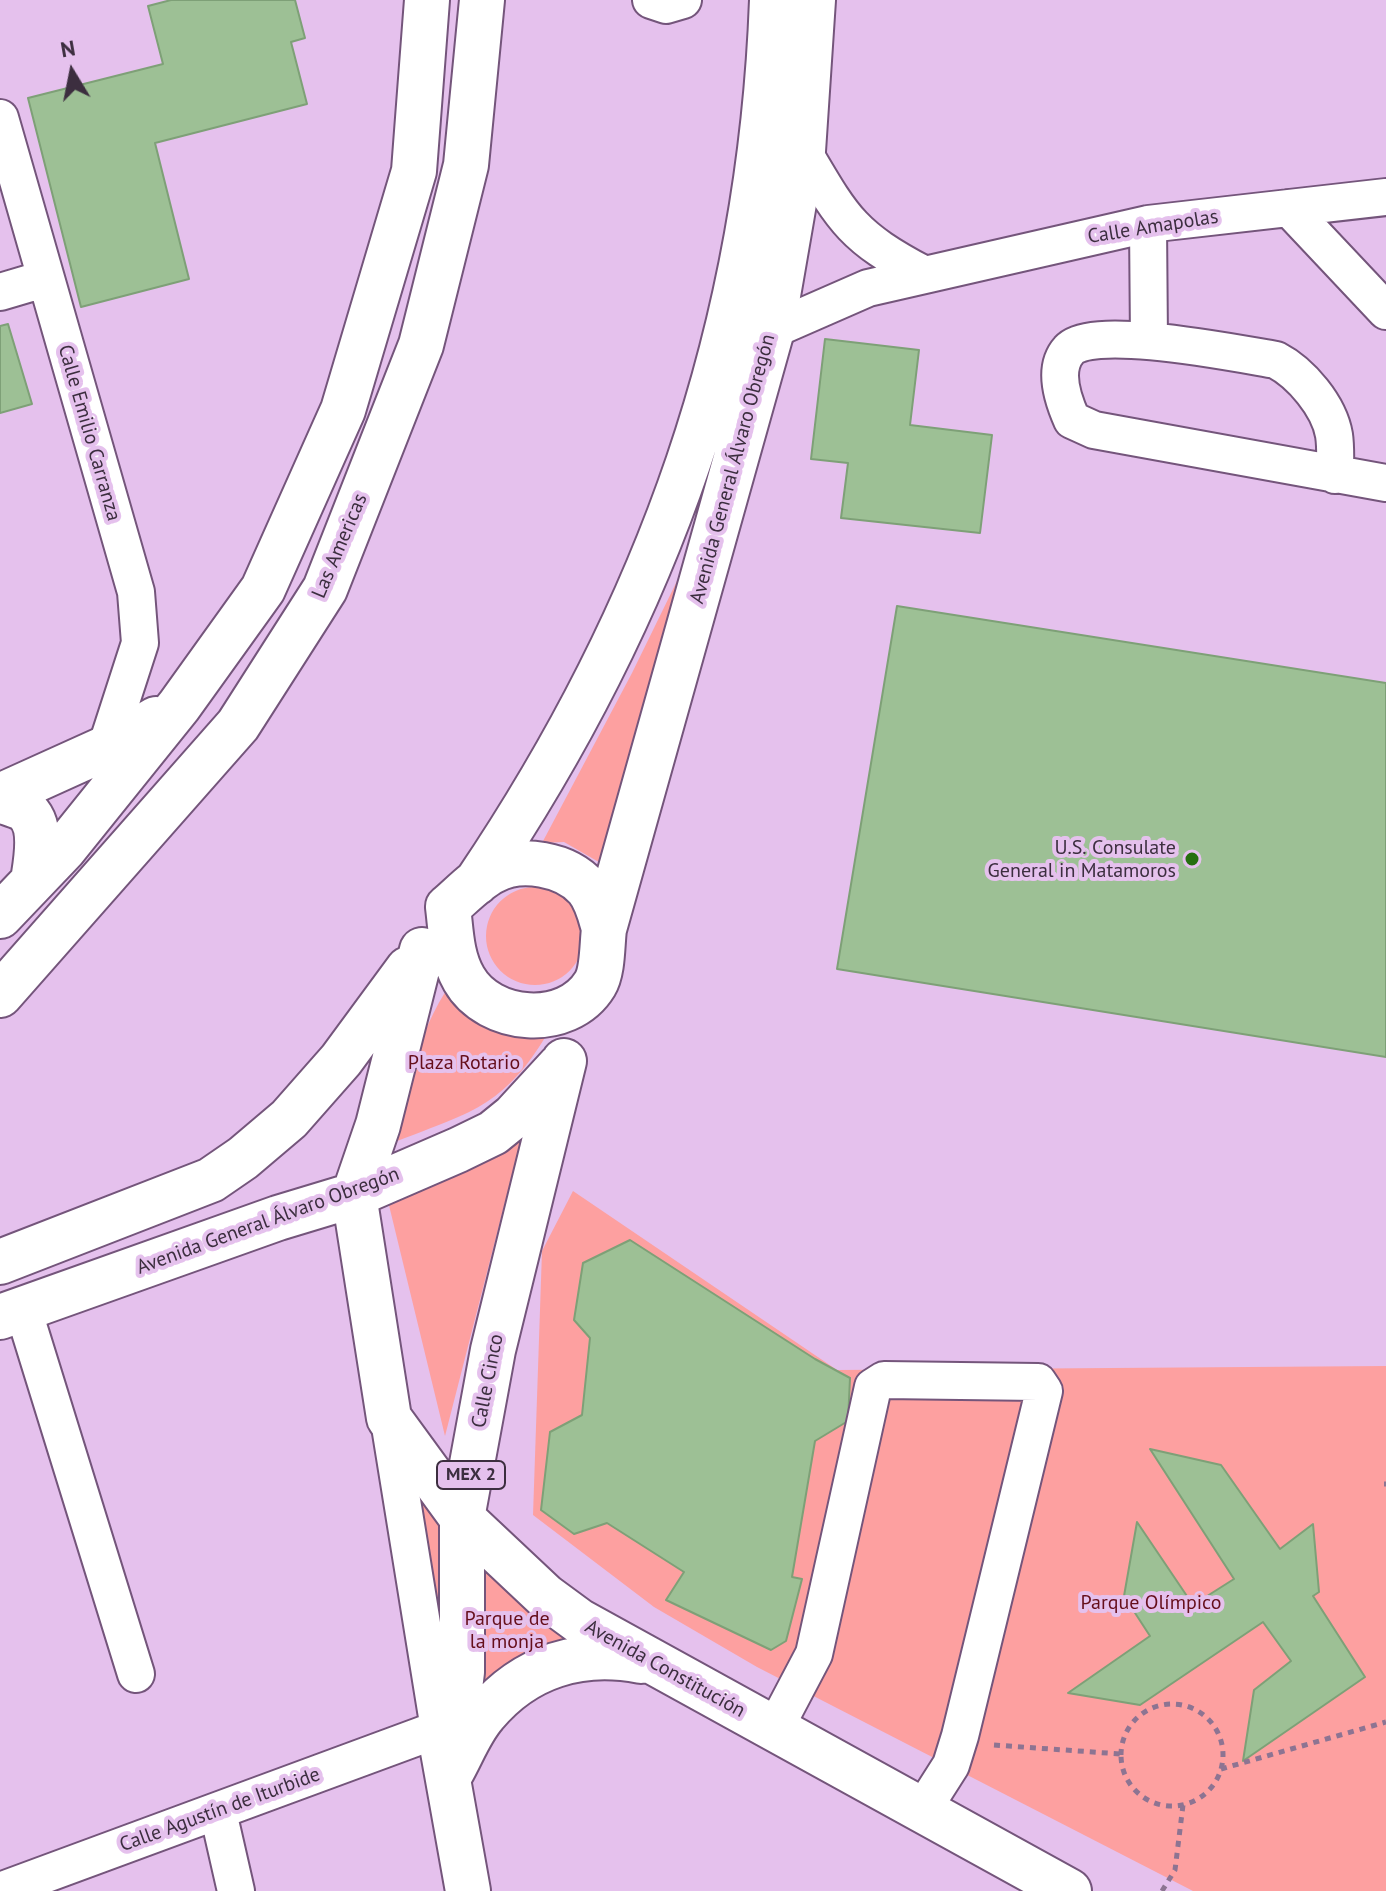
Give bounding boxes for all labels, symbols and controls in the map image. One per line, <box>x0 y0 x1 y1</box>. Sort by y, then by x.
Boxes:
north arrow <box>32 32 112 112</box>
text: N <box>58 33 77 63</box>
street label: Calle Amapolas <box>1086 205 1220 249</box>
street label: Avenida General Álvaro Obregón <box>685 332 781 606</box>
street label: Calle Emilio Carranza <box>52 342 126 524</box>
street label: Las Americas <box>307 490 373 602</box>
place label: U.S. Consulate General in Matamoros <box>988 836 1176 883</box>
marker: U.S. Consulate General in Matamoros <box>1183 850 1201 868</box>
park label: Plaza Rotario <box>408 1051 520 1075</box>
street label: Avenida General Álvaro Obregón <box>133 1162 403 1280</box>
street label: Calle Cinco <box>467 1332 509 1430</box>
road number: MEX 2 <box>437 1461 505 1489</box>
park label: Parque Olímpico <box>1081 1591 1221 1615</box>
park label: Parque de la monja <box>464 1607 550 1654</box>
street label: Avenida Constitución <box>581 1615 749 1723</box>
street label: Calle Agustín de Iturbide <box>117 1763 323 1857</box>

